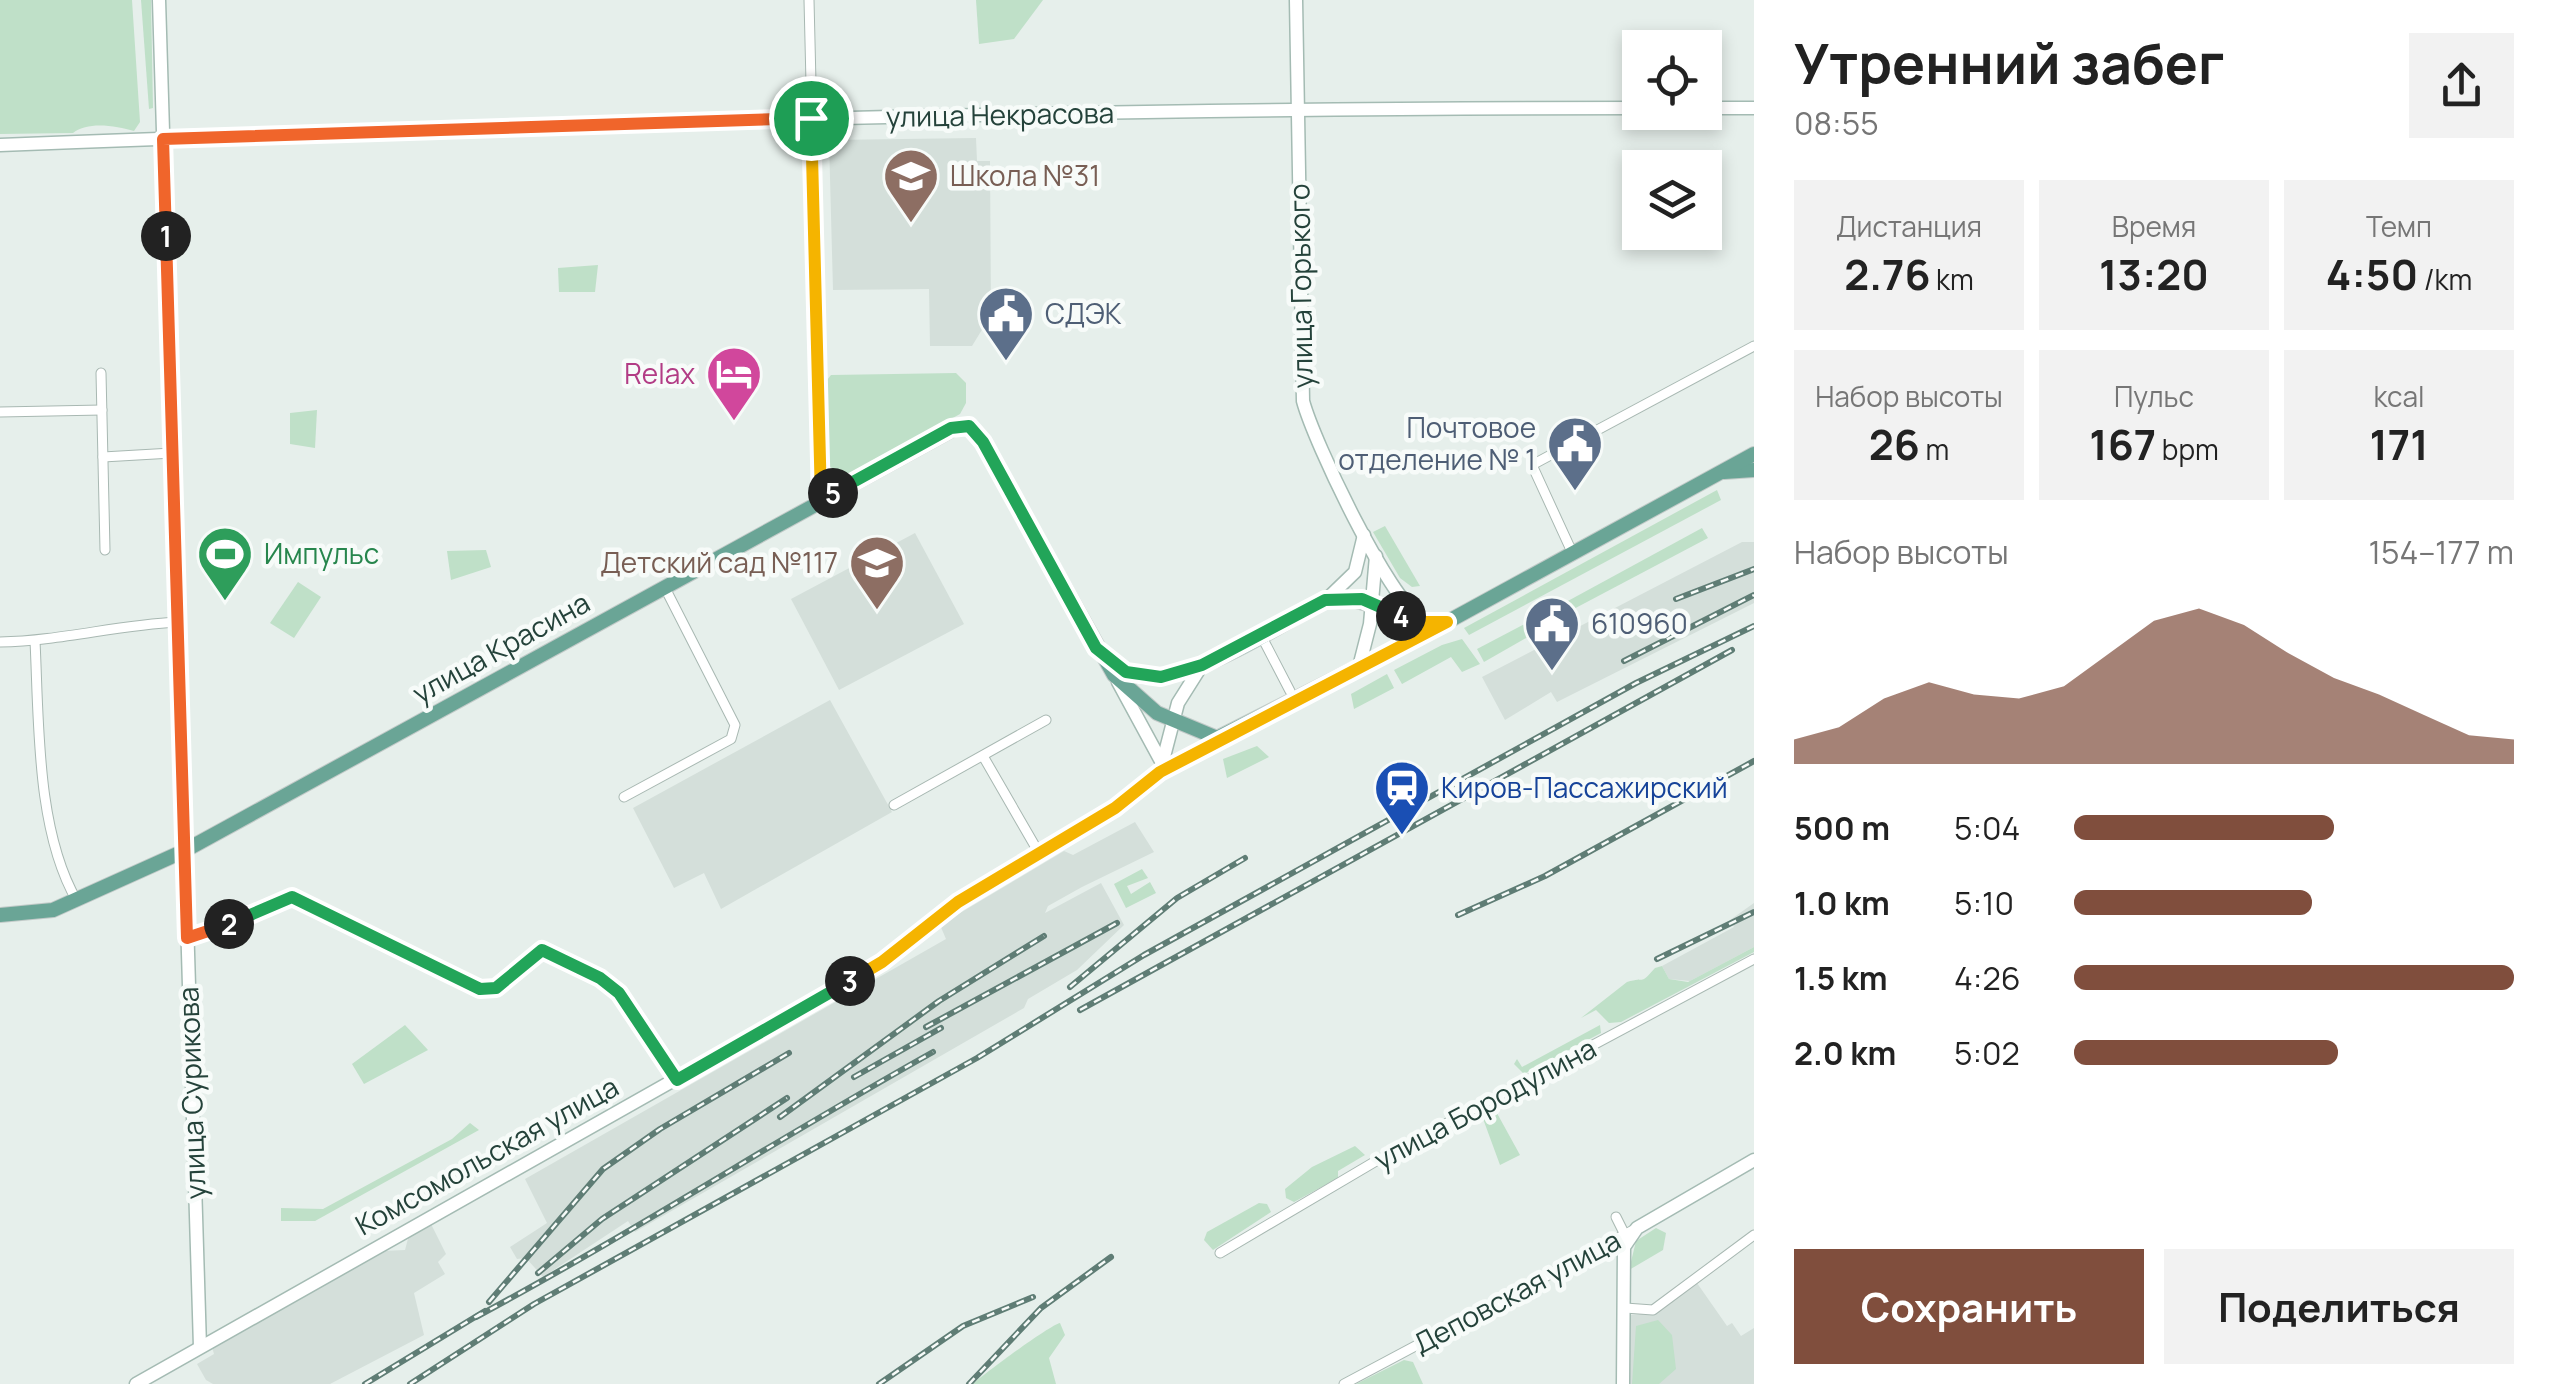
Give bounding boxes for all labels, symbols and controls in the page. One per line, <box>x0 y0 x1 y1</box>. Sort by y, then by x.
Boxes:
text: Утренний забег <box>1794 25 2224 101</box>
map controls <box>1622 30 1722 250</box>
button: locate <box>1622 30 1722 130</box>
button: share <box>2409 33 2514 138</box>
pin <box>769 76 854 161</box>
icon: arrive <box>784 91 839 146</box>
street label: улица Некрасова <box>885 93 1115 135</box>
text: 08:55 <box>1794 101 1879 145</box>
school or university icon: Школа №31 <box>881 146 941 225</box>
button: layers <box>1622 150 1722 250</box>
place label: Школа №31 <box>950 156 1100 194</box>
street label: улица Горького <box>1279 183 1321 389</box>
text: Дистанция <box>1836 207 1982 245</box>
text: Время <box>2112 207 2196 245</box>
text: Темп <box>2366 207 2432 245</box>
pin: 1 <box>141 211 191 261</box>
text: 1 <box>160 217 172 255</box>
text: 2.76 <box>1844 245 1931 303</box>
text: 13:20 <box>2099 245 2209 303</box>
text: 4:50 <box>2326 245 2418 303</box>
text: km <box>1931 260 1974 298</box>
text: /km <box>2418 260 2472 298</box>
public building icon: СДЭК <box>976 284 1036 363</box>
place label: СДЭК <box>1045 294 1122 332</box>
hotel icon: Relax <box>704 344 764 423</box>
place label: Relax <box>624 354 695 392</box>
text: Набор высоты <box>1815 377 2003 415</box>
text: Пульс <box>2114 377 2194 415</box>
text: kcal <box>2373 377 2425 415</box>
place label: Почтовое отделение № 1 <box>1338 408 1536 478</box>
public building icon: Почтовое отделение № 1 <box>1545 414 1605 493</box>
text: 26 <box>1869 415 1920 473</box>
text: 167 <box>2089 415 2156 473</box>
text: 171 <box>2369 415 2429 473</box>
text: m <box>1920 430 1949 468</box>
text: bpm <box>2156 430 2219 468</box>
pin: 5 <box>808 468 858 518</box>
text: 5 <box>825 474 841 512</box>
sports icon: Импульс <box>195 524 255 603</box>
text: Набор высоты <box>1794 530 2009 574</box>
text: 154–177 m <box>2369 530 2514 574</box>
school or university icon: Детский сад №117 <box>847 533 907 612</box>
place label: Импульс <box>264 534 379 572</box>
place label: Детский сад №117 <box>600 543 838 581</box>
street label: улица Красина <box>405 583 596 711</box>
pin: 4 <box>1376 591 1426 641</box>
public building icon: 610960 <box>1522 594 1582 673</box>
text: 4 <box>1392 597 1410 635</box>
place label: 610960 <box>1591 604 1688 642</box>
station icon: Киров-Пассажирский <box>1372 758 1432 837</box>
place label: Киров-Пассажирский <box>1441 768 1728 806</box>
text: 500 m <box>1794 806 1890 850</box>
text: 5:04 <box>1954 806 2020 850</box>
text: 1.0 km <box>1794 881 1890 925</box>
text: 5:10 <box>1954 881 2014 925</box>
pin: 2 <box>204 899 254 949</box>
text: 2 <box>221 905 237 943</box>
pin: 3 <box>825 956 875 1006</box>
text: 1.5 km <box>1794 956 1888 1000</box>
text: 4:26 <box>1954 956 2021 1000</box>
text: 3 <box>842 962 858 1000</box>
street label: улица Сурикова <box>168 986 214 1200</box>
street label: улица Бородулина <box>1367 1028 1602 1178</box>
text: 2.0 km <box>1794 1031 1896 1075</box>
text: 5:02 <box>1954 1031 2020 1075</box>
street label: Комсомольская улица <box>348 1067 625 1243</box>
street label: Деповская улица <box>1406 1220 1627 1362</box>
button: Сохранить <box>1794 1249 2144 1364</box>
button: Поделиться <box>2164 1249 2514 1364</box>

